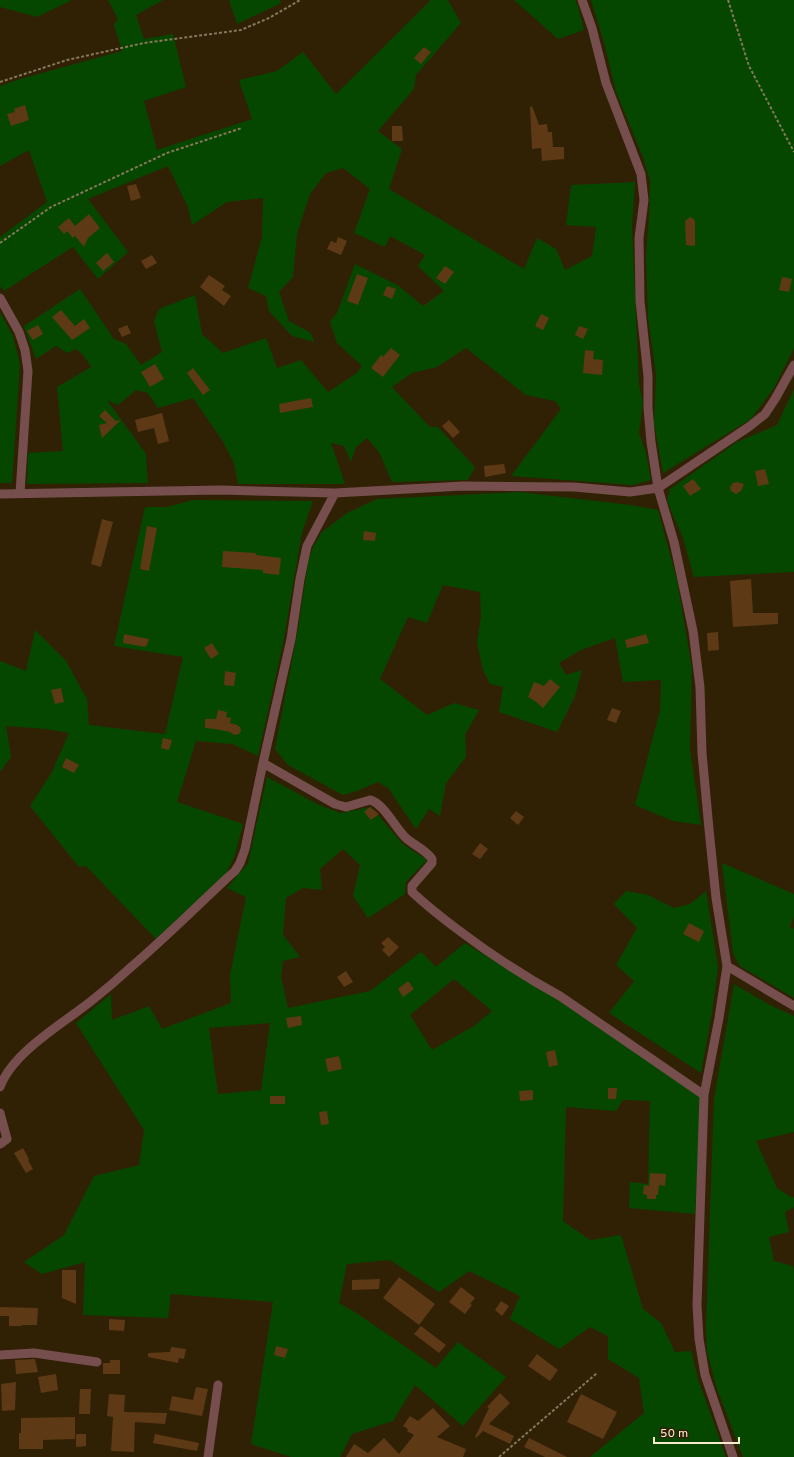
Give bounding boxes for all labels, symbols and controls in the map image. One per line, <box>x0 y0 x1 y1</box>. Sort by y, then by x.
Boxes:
scale bar <box>654 1419 739 1445</box>
text: 50 m <box>660 1426 688 1442</box>

